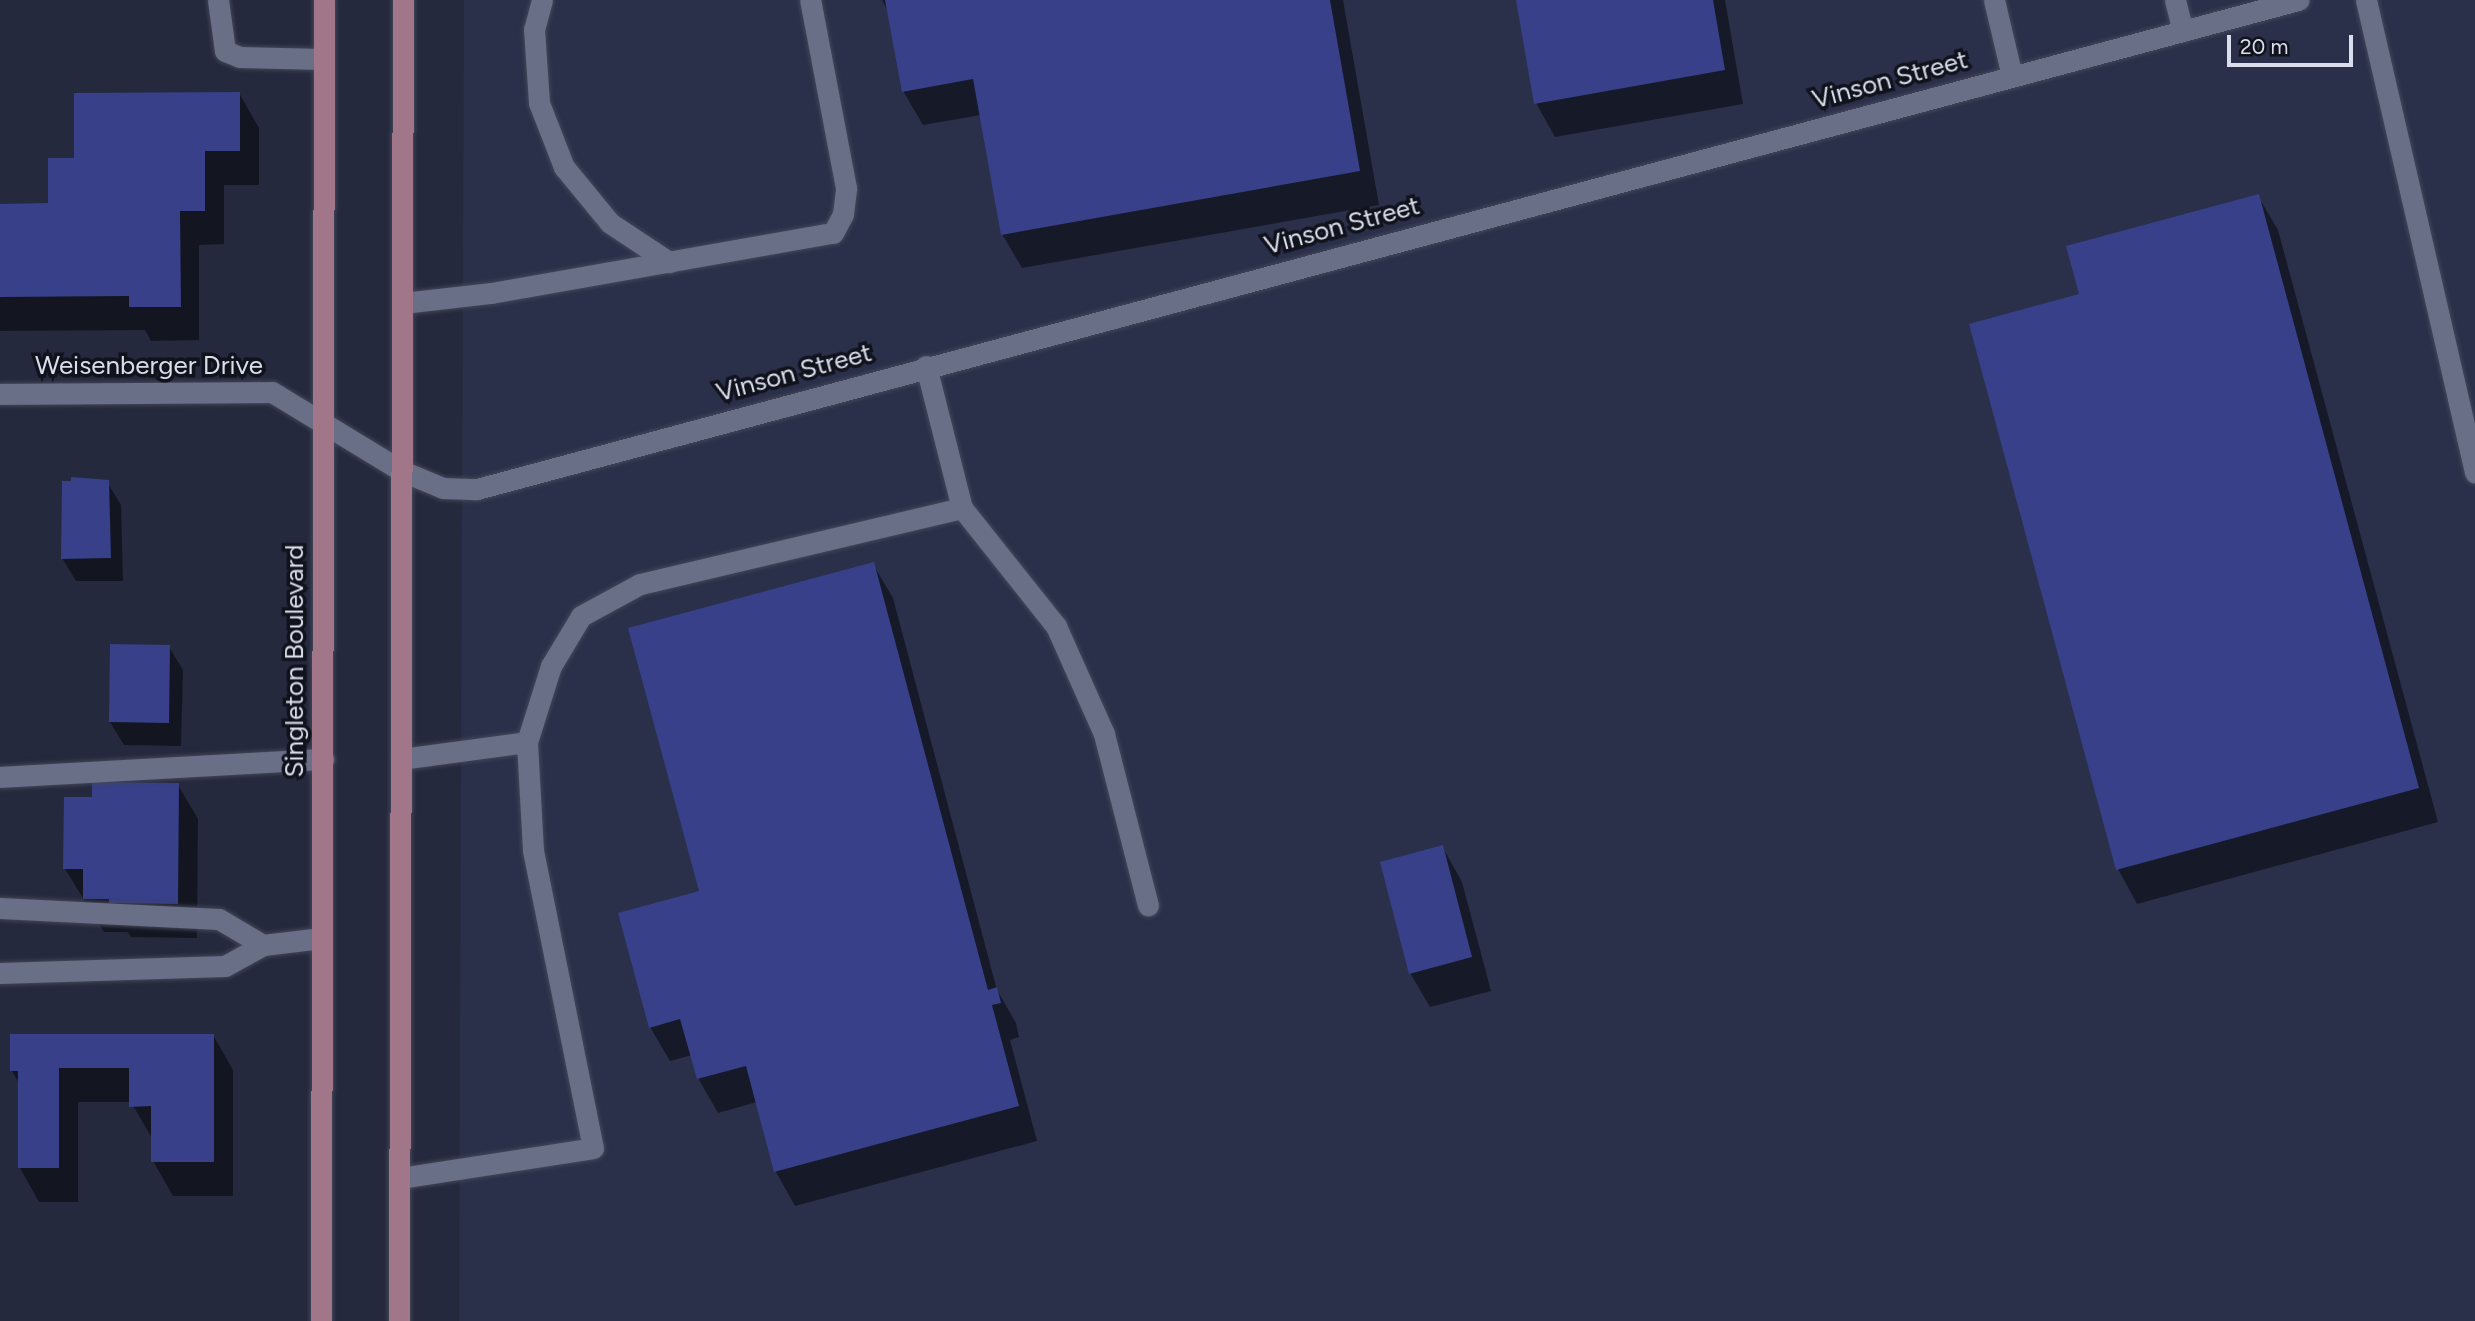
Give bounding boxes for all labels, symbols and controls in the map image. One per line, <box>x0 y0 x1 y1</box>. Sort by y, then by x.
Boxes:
scale bar <box>2230 21 2356 65</box>
text: 20 m <box>2240 34 2288 59</box>
street label: Vinson Street <box>1809 44 1971 116</box>
street label: Vinson Street <box>1261 190 1423 262</box>
street label: Vinson Street <box>713 337 875 409</box>
street label: Weisenberger Drive <box>35 350 263 382</box>
street label: Singleton Boulevard <box>279 545 311 777</box>

